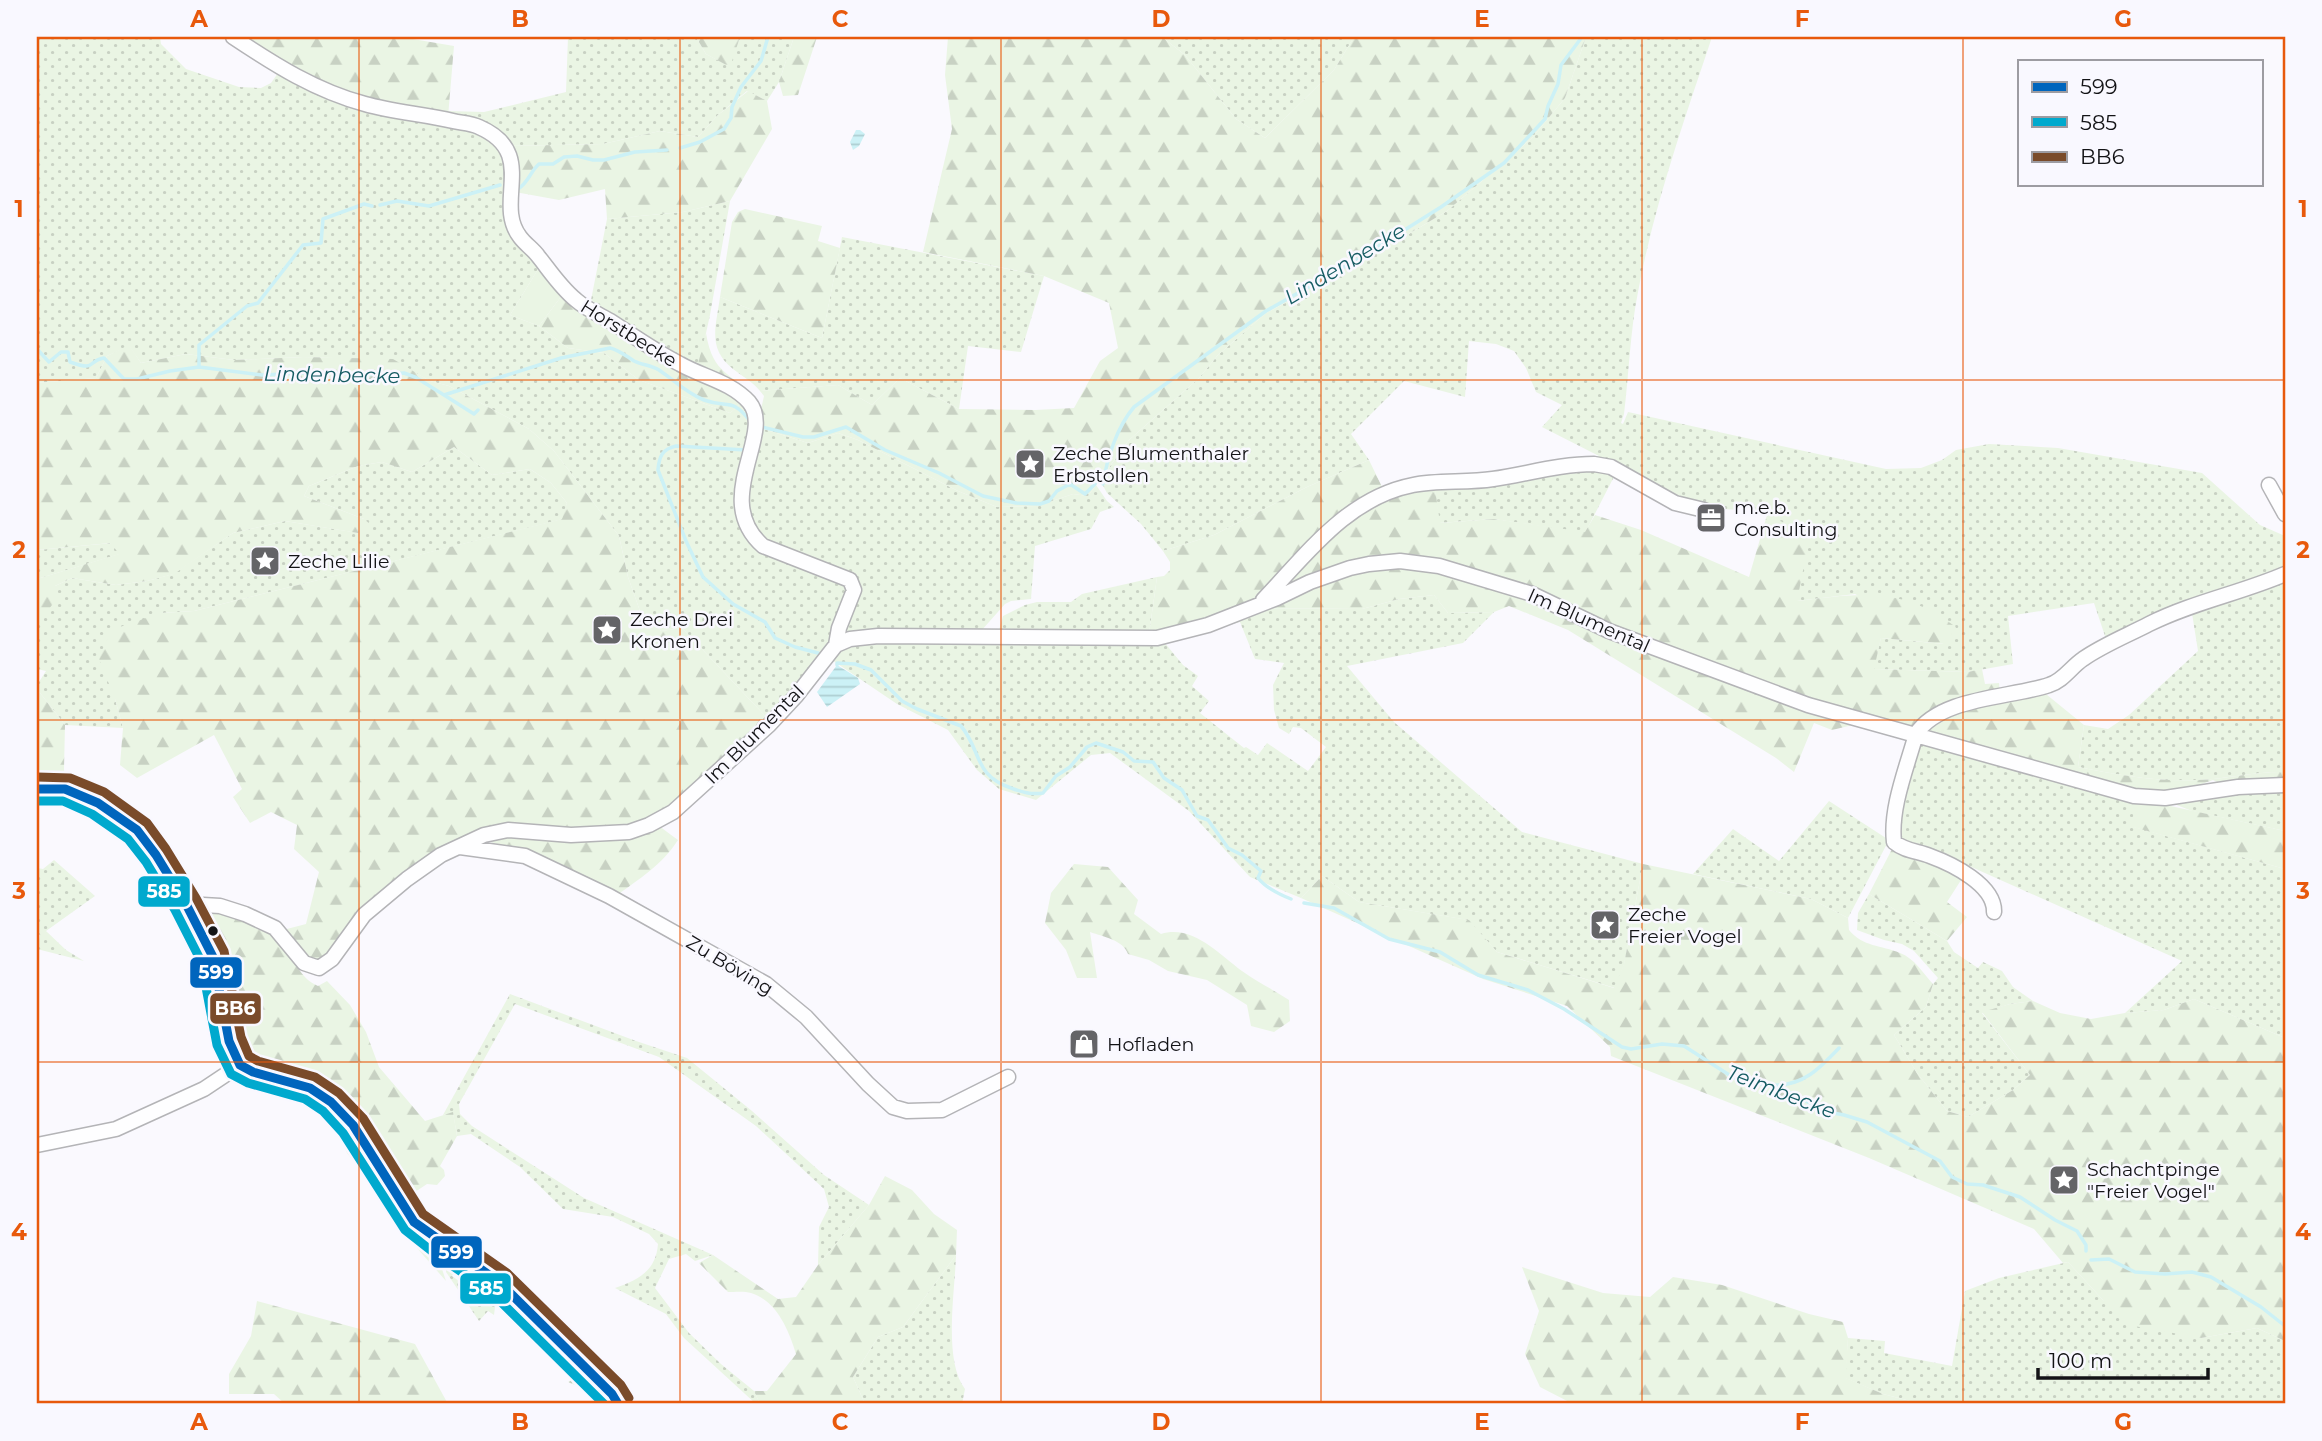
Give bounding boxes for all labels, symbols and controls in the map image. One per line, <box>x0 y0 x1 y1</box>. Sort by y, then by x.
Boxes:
text: A <box>189 5 208 33</box>
text: B <box>511 5 529 33</box>
text: C <box>832 5 849 33</box>
text: D <box>1152 5 1171 33</box>
text: E <box>1474 5 1490 33</box>
text: F <box>1795 5 1810 33</box>
text: G <box>2114 5 2132 33</box>
legend <box>2018 60 2262 186</box>
text: 599 <box>2080 74 2117 99</box>
text: 585 <box>2080 110 2117 135</box>
text: BB6 <box>2080 144 2125 169</box>
text: 1 <box>14 195 24 223</box>
text: 1 <box>2298 195 2308 223</box>
water label: Lindenbecke <box>1280 218 1410 309</box>
street label: Horstbecke <box>576 295 681 372</box>
water label: Lindenbecke <box>263 361 401 388</box>
place label: Zeche Blumenthaler Erbstollen <box>1053 442 1249 487</box>
place icon: Zeche Blumenthaler Erbstollen <box>1013 447 1047 481</box>
place label: m.e.b. Consulting <box>1734 496 1837 541</box>
office icon: m.e.b. Consulting <box>1694 501 1728 535</box>
text: 2 <box>12 536 26 564</box>
text: 2 <box>2296 536 2310 564</box>
place icon: Zeche Lilie <box>248 544 282 578</box>
place label: Zeche Lilie <box>288 550 389 573</box>
street label: Im Blumental <box>1524 583 1653 658</box>
place label: Zeche Drei Kronen <box>630 608 733 653</box>
place icon: Zeche Drei Kronen <box>590 613 624 647</box>
street label: Im Blumental <box>700 680 809 789</box>
line badge: 585 <box>137 875 191 908</box>
text: 3 <box>11 877 26 905</box>
text: 3 <box>2295 877 2310 905</box>
text: 585 <box>146 880 182 903</box>
place label: Zeche Freier Vogel <box>1628 903 1742 948</box>
place icon: Zeche Freier Vogel <box>1588 908 1622 942</box>
unlabelled marker <box>206 924 220 938</box>
street label: Zu Böving <box>682 931 777 1000</box>
line badge: 599 <box>189 956 243 989</box>
text: 599 <box>198 961 234 984</box>
line badge: BB6 <box>209 992 262 1025</box>
text: BB6 <box>214 997 256 1020</box>
shop icon: Hofladen <box>1067 1027 1101 1061</box>
place label: Hofladen <box>1107 1033 1194 1056</box>
water label: Teimbecke <box>1723 1059 1839 1124</box>
place label: Schachtpinge "Freier Vogel" <box>2087 1158 2220 1203</box>
place icon: Schachtpinge "Freier Vogel" <box>2047 1163 2081 1197</box>
text: 4 <box>11 1218 27 1246</box>
text: 4 <box>2295 1218 2311 1246</box>
line badge: 599 <box>430 1235 483 1269</box>
text: 599 <box>438 1241 474 1264</box>
line badge: 585 <box>459 1272 512 1305</box>
text: 585 <box>468 1277 504 1300</box>
scale bar <box>2038 1336 2208 1380</box>
text: 100 m <box>2049 1348 2112 1373</box>
text: A <box>189 1408 208 1436</box>
text: B <box>511 1408 529 1436</box>
text: C <box>832 1408 849 1436</box>
text: D <box>1152 1408 1171 1436</box>
text: E <box>1474 1408 1490 1436</box>
text: F <box>1795 1408 1810 1436</box>
text: G <box>2114 1408 2132 1436</box>

